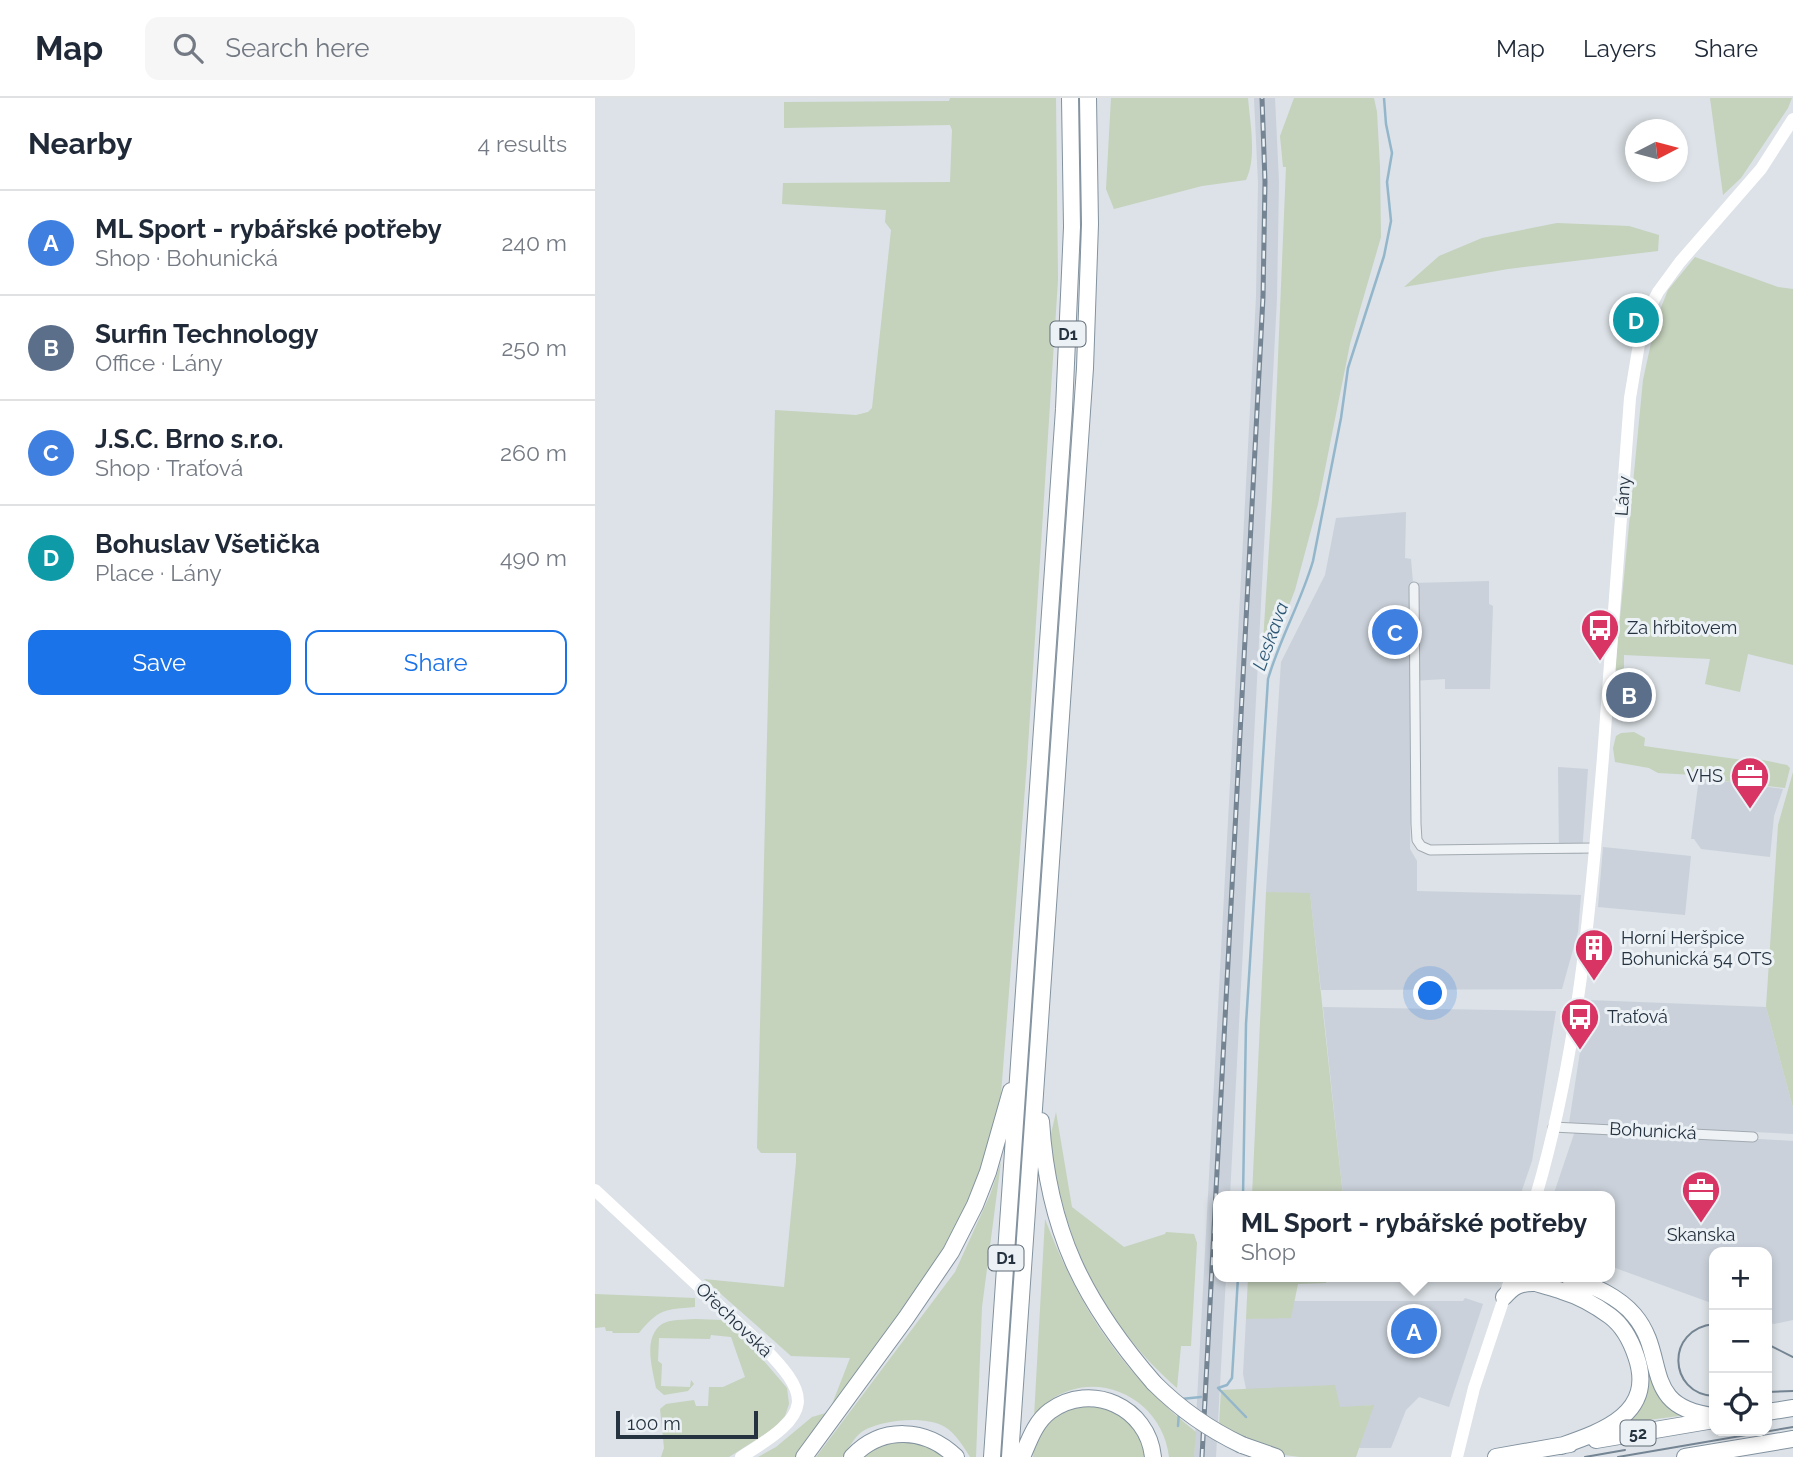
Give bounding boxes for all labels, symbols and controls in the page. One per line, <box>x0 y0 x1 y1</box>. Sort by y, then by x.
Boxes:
search box <box>145 17 635 80</box>
text: Map <box>35 29 103 68</box>
icon: search <box>169 29 207 67</box>
text: Search here <box>225 33 370 63</box>
text: Map <box>1496 34 1545 63</box>
text: Layers <box>1583 34 1656 63</box>
text: Share <box>1694 34 1758 63</box>
north arrow <box>1625 119 1688 182</box>
text: Nearby <box>28 126 132 161</box>
text: 4 results <box>478 130 567 157</box>
text: ML Sport - rybářské potřeby <box>95 214 442 244</box>
text: A <box>43 229 59 256</box>
text: 240 m <box>501 229 567 256</box>
text: Shop · Bohunická <box>95 244 278 271</box>
pin: D <box>1613 294 1659 346</box>
text: Surfin Technology <box>95 319 319 349</box>
road number: D1 <box>1051 322 1085 346</box>
text: B <box>43 334 59 361</box>
text: 250 m <box>501 334 567 361</box>
text: Office · Lány <box>95 349 223 376</box>
text: J.S.C. Brno s.r.o. <box>95 424 284 454</box>
text: C <box>43 439 59 466</box>
text: 260 m <box>500 439 567 466</box>
text: Shop · Traťová <box>95 454 243 481</box>
street label: Lány <box>1611 475 1634 517</box>
text: Bohuslav Všetička <box>95 529 320 559</box>
text: D <box>43 544 59 571</box>
text: 490 m <box>500 544 567 571</box>
text: Place · Lány <box>95 559 222 586</box>
water label: Leskava <box>1247 599 1293 673</box>
pin: C <box>1372 606 1418 658</box>
bus stop icon: Za hřbitovem <box>1579 607 1621 662</box>
place label: Za hřbitovem <box>1627 617 1737 638</box>
button: Save <box>28 630 291 695</box>
button: Share <box>305 630 567 695</box>
pin: B <box>1606 669 1652 721</box>
office icon: VHS <box>1729 755 1771 810</box>
place label: VHS <box>1687 765 1723 786</box>
building icon: Horní Heršpice Bohunická 54 OTS <box>1573 927 1615 982</box>
place label: Horní Heršpice Bohunická 54 OTS <box>1621 927 1772 969</box>
your location <box>1413 976 1447 1010</box>
bus stop icon: Traťová <box>1559 996 1601 1051</box>
place label: Traťová <box>1607 1006 1668 1027</box>
street label: Bohunická <box>1609 1118 1697 1143</box>
office icon: Skanska <box>1680 1169 1722 1224</box>
popup <box>1213 1191 1615 1282</box>
text: ML Sport - rybářské potřeby <box>1241 1208 1587 1238</box>
place label: Skanska <box>1667 1224 1735 1245</box>
text: Shop <box>1241 1238 1296 1265</box>
road number: D1 <box>989 1246 1023 1270</box>
map controls <box>1709 1247 1772 1436</box>
button: + <box>1709 1247 1772 1310</box>
street label: Ořechovská <box>692 1278 777 1361</box>
pin: A <box>1391 1305 1437 1357</box>
button: − <box>1709 1310 1772 1373</box>
button: locate <box>1709 1373 1772 1436</box>
scale bar <box>616 1408 758 1440</box>
text: 100 m <box>627 1412 681 1434</box>
road number: 52 <box>1621 1420 1655 1446</box>

